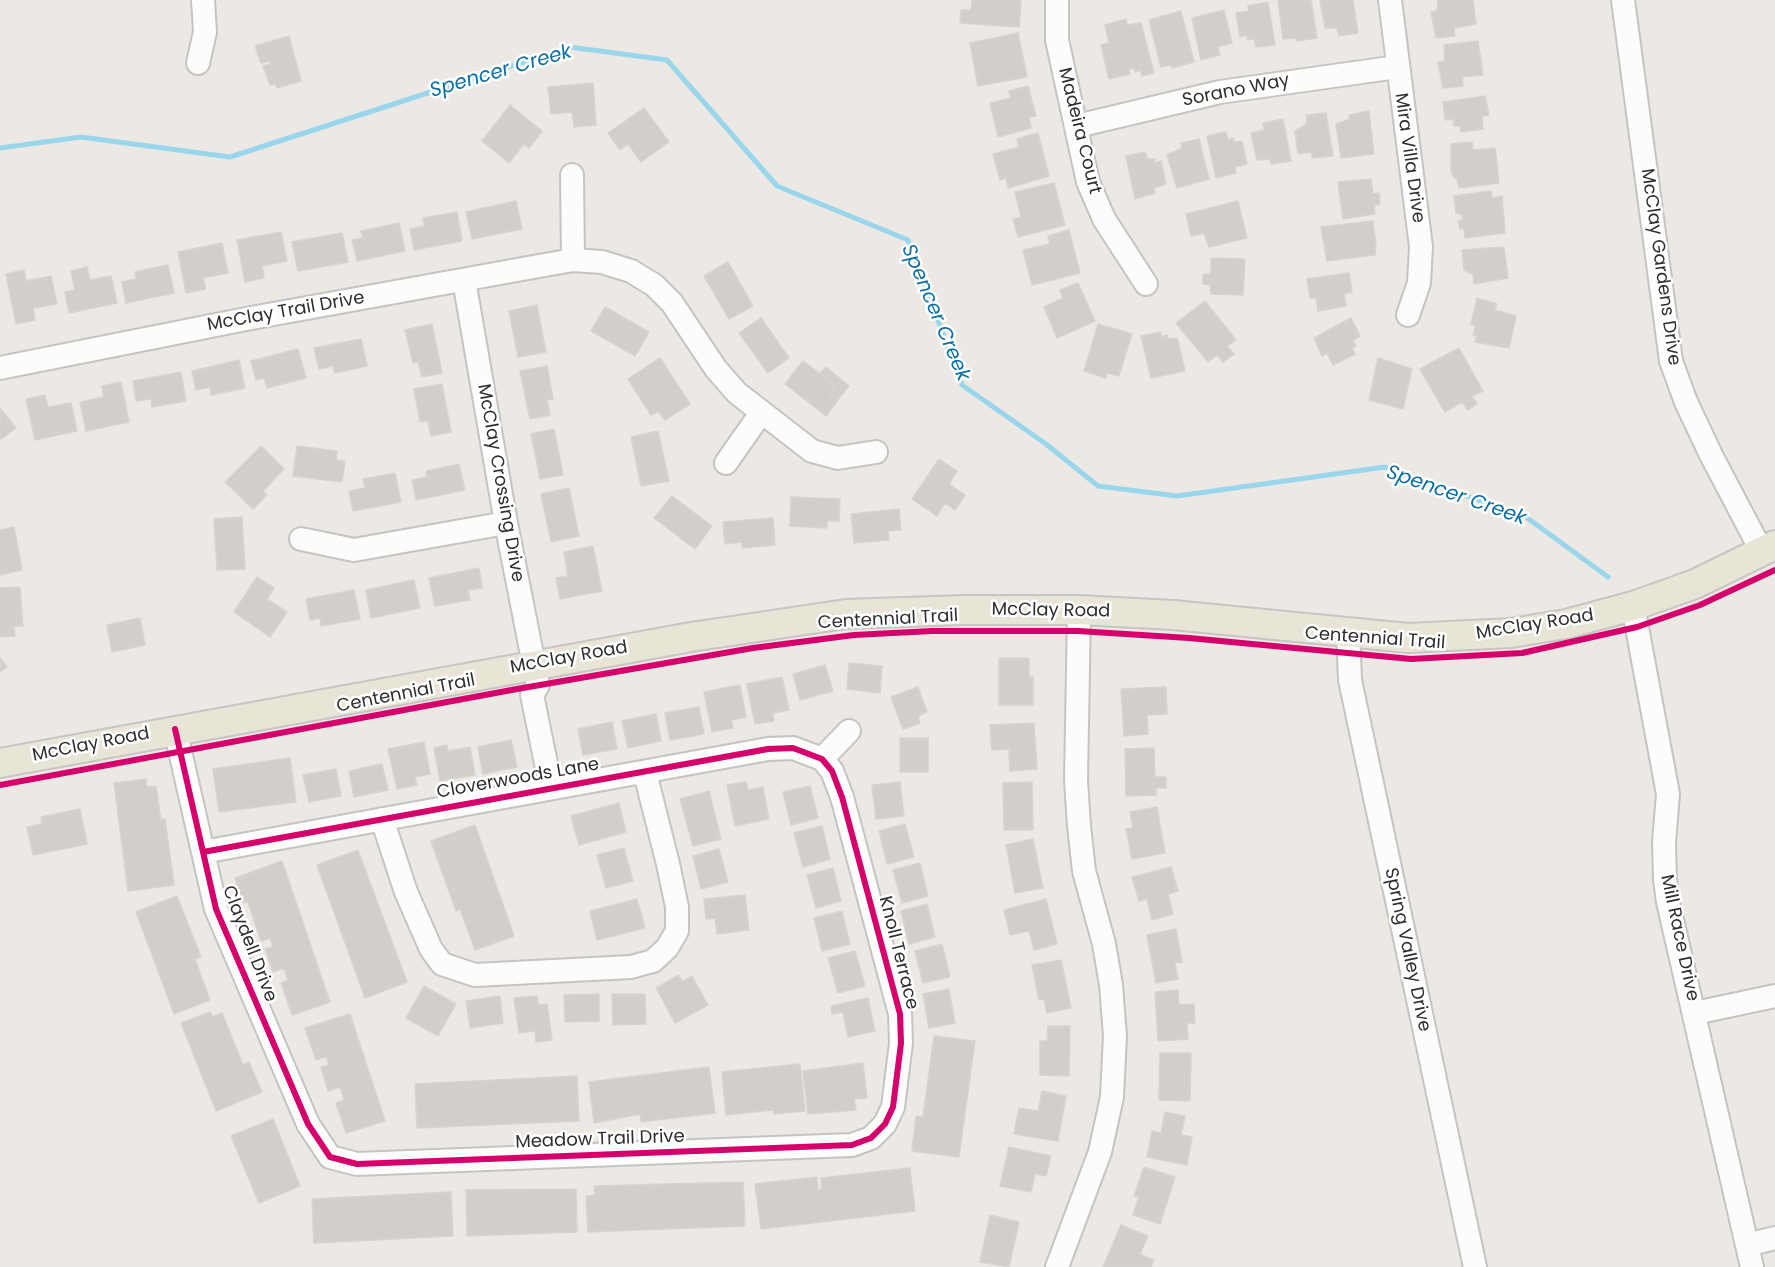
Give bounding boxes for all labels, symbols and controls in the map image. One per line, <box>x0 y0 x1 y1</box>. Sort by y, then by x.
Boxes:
water label: Spencer Creek <box>427 40 575 104</box>
street label: Madeira Court <box>1053 66 1105 196</box>
street label: Sorano Way <box>1181 70 1291 112</box>
street label: Mira Villa Drive <box>1389 92 1429 224</box>
street label: McClay Gardens Drive <box>1635 167 1685 367</box>
water label: Spencer Creek <box>895 241 975 385</box>
street label: McClay Trail Drive <box>206 288 366 336</box>
street label: McClay Crossing Drive <box>472 382 528 584</box>
water label: Spencer Creek <box>1383 461 1529 531</box>
street label: McClay Road <box>991 599 1111 623</box>
street label: McClay Road <box>1475 605 1595 645</box>
street label: Centennial Trail <box>817 606 959 634</box>
street label: Centennial Trail <box>1304 623 1446 655</box>
street label: McClay Road <box>509 637 629 679</box>
street label: Centennial Trail <box>335 670 477 718</box>
street label: McClay Road <box>31 723 151 767</box>
street label: Cloverwoods Lane <box>435 754 601 804</box>
street label: Spring Valley Drive <box>1379 866 1435 1034</box>
street label: Mill Race Drive <box>1655 873 1703 1003</box>
street label: Claydell Drive <box>217 883 281 1005</box>
street label: Knoll Terrace <box>873 894 923 1012</box>
street label: Meadow Trail Drive <box>515 1126 685 1154</box>

